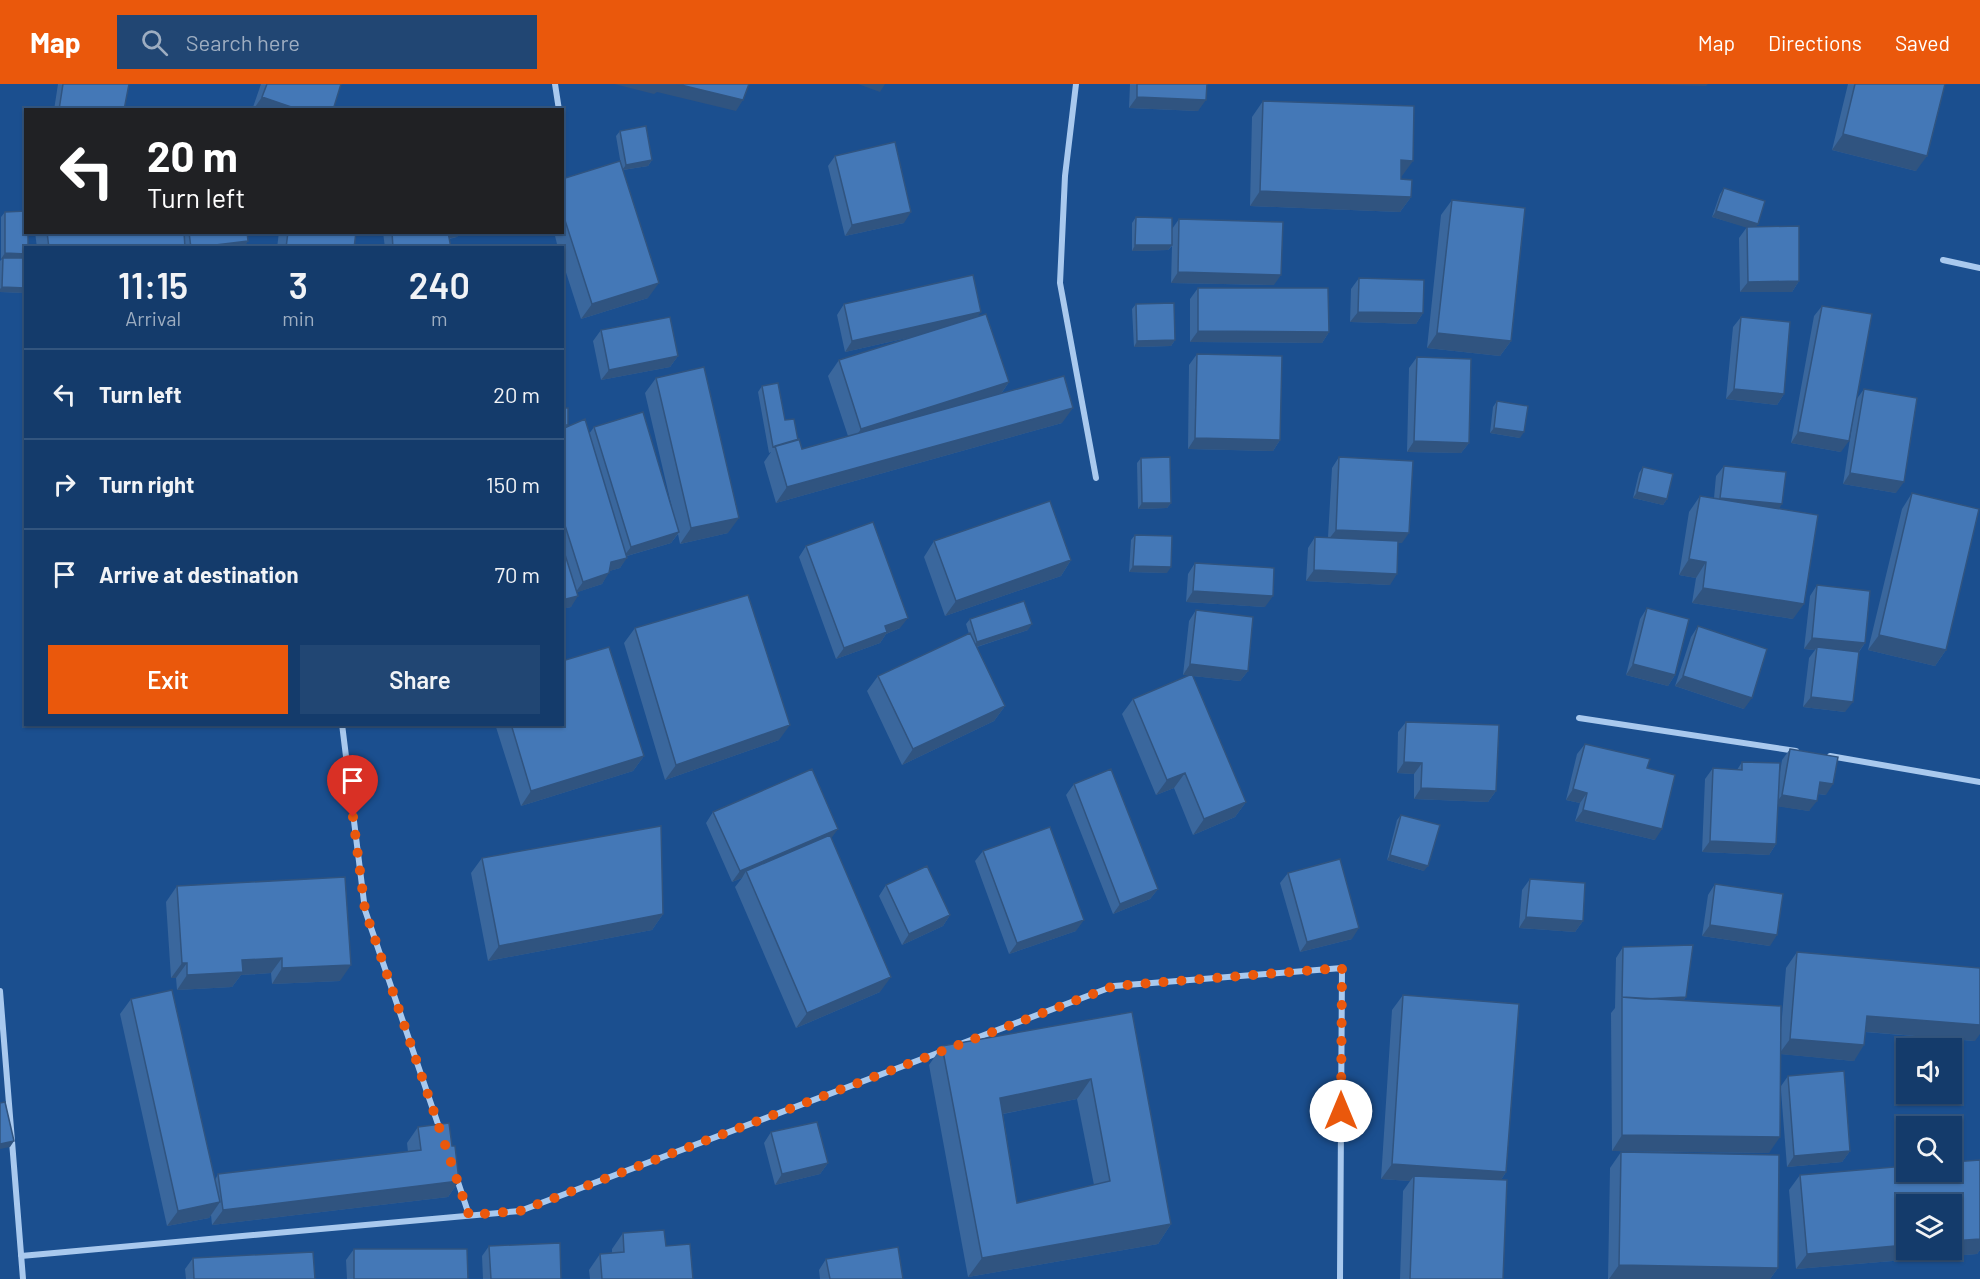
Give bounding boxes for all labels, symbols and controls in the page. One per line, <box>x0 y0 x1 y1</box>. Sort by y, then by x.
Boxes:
search box <box>117 15 537 69</box>
text: Map <box>30 25 81 59</box>
icon: search <box>138 26 171 59</box>
text: Search here <box>186 29 300 55</box>
text: Map <box>1698 30 1735 55</box>
text: Directions <box>1768 30 1862 55</box>
text: Saved <box>1895 30 1950 55</box>
text: 20 m <box>147 130 238 180</box>
icon: left <box>48 132 126 210</box>
text: Turn left <box>147 181 245 213</box>
text: 11:15 <box>118 263 188 306</box>
text: 3 <box>289 263 308 306</box>
text: 240 <box>409 263 470 306</box>
text: Arrival <box>125 306 181 330</box>
text: min <box>282 306 315 330</box>
text: m <box>431 306 448 330</box>
icon: left <box>48 378 81 411</box>
text: Turn left <box>99 381 182 407</box>
text: 20 m <box>493 381 540 407</box>
icon: right <box>48 468 81 501</box>
text: Turn right <box>99 471 194 497</box>
text: 150 m <box>486 471 540 497</box>
icon: arrive <box>48 558 81 591</box>
text: Arrive at destination <box>99 561 298 587</box>
text: 70 m <box>495 561 540 587</box>
button: Exit <box>48 645 288 714</box>
button: Share <box>300 645 540 714</box>
pin <box>327 755 378 817</box>
icon: arrive <box>336 764 369 797</box>
map controls <box>1896 1038 1962 1260</box>
button: sound <box>1896 1038 1962 1104</box>
position arrow <box>1309 1079 1373 1143</box>
button: search <box>1896 1116 1962 1182</box>
button: layers <box>1896 1194 1962 1260</box>

